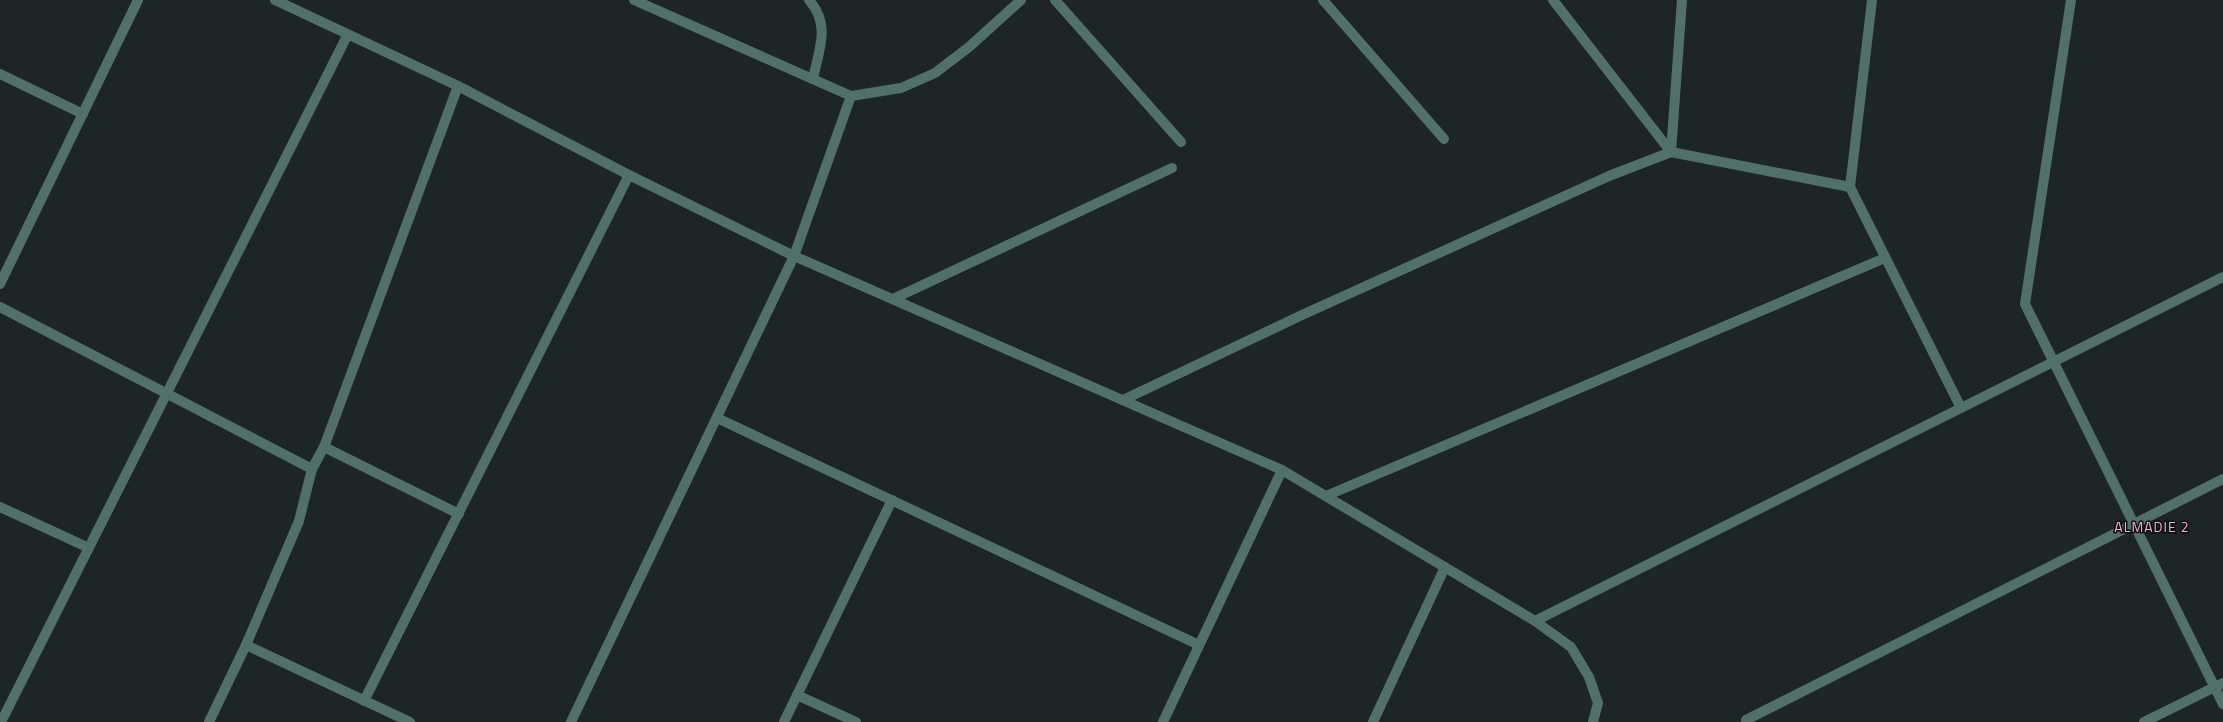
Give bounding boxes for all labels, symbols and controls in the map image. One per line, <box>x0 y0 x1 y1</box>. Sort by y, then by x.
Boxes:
district label: ALMADIE 2 <box>2114 516 2190 537</box>

